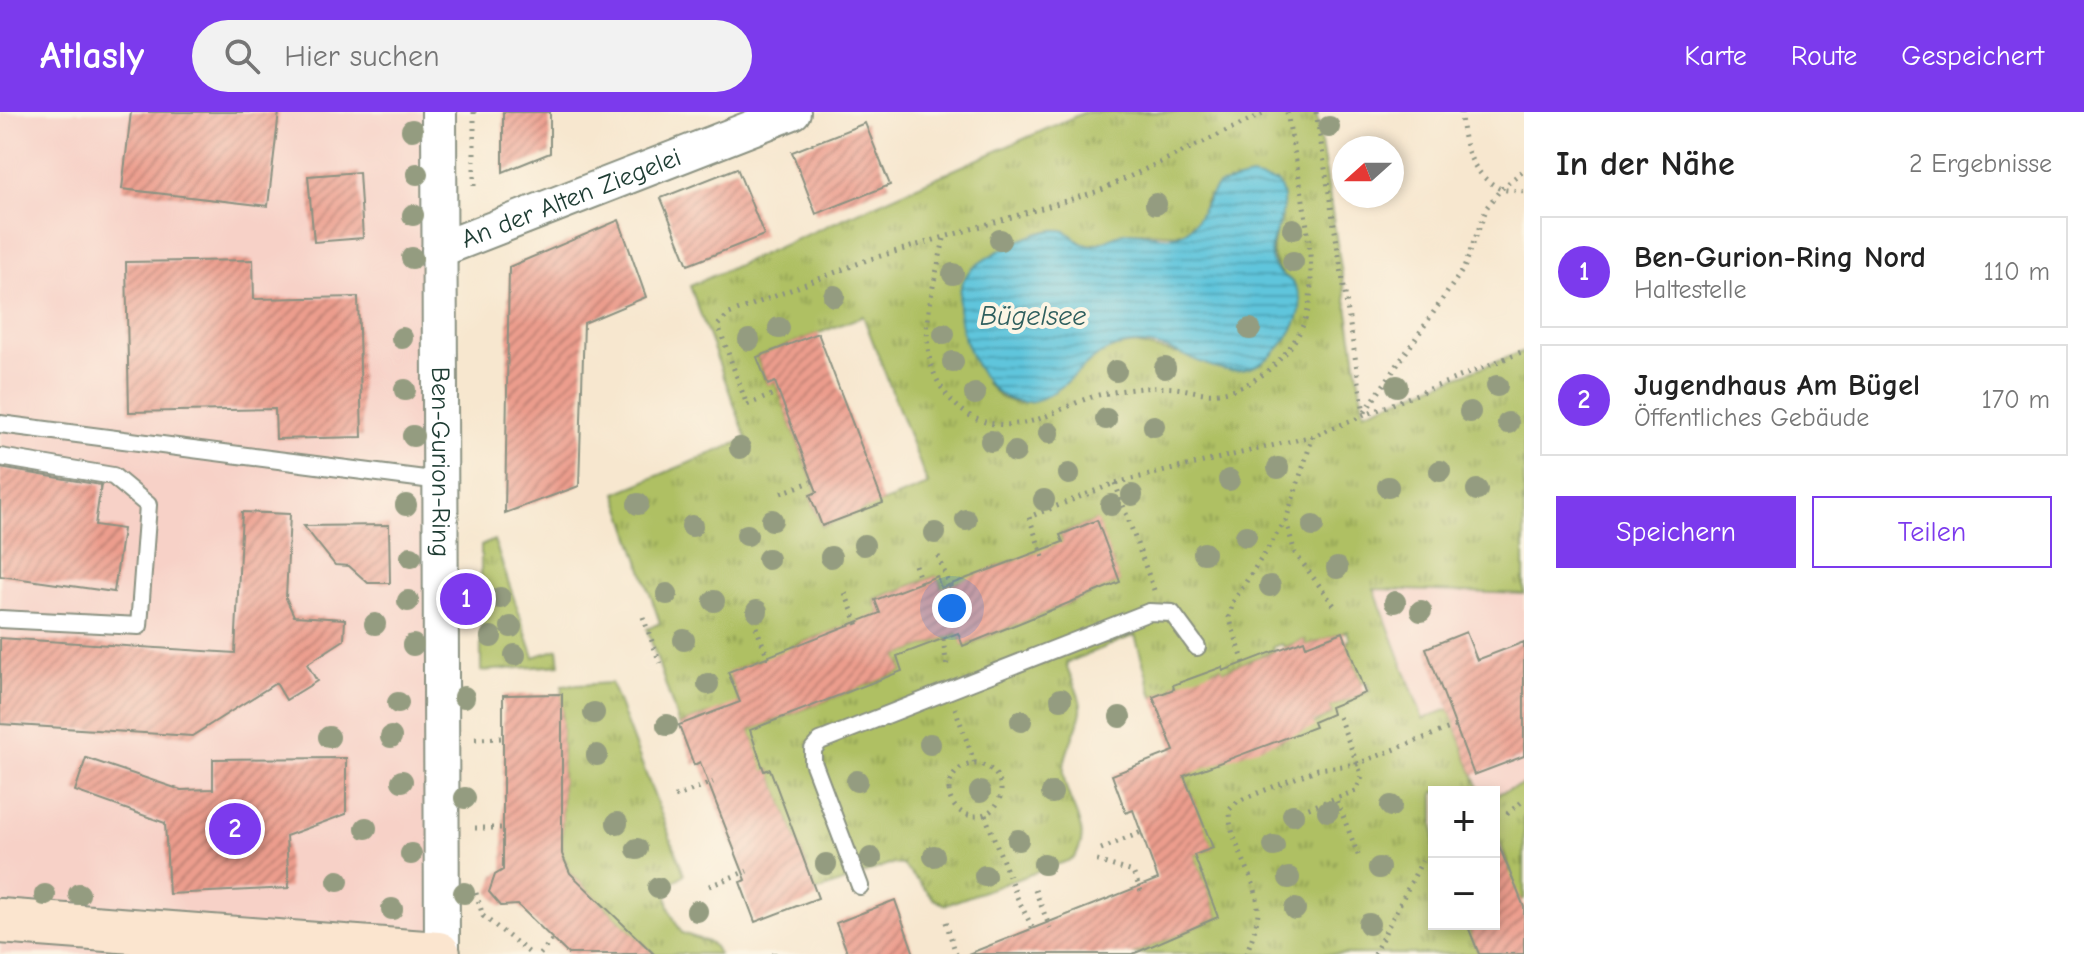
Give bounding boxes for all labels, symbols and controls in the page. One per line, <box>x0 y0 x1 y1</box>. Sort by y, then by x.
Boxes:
search box <box>192 20 752 92</box>
text: Atlasly <box>40 34 144 78</box>
icon: search <box>220 34 264 78</box>
text: Hier suchen <box>284 39 440 74</box>
text: Karte <box>1684 40 1747 72</box>
text: Route <box>1791 40 1857 72</box>
text: Gespeichert <box>1901 40 2044 72</box>
north arrow <box>1332 136 1404 208</box>
street label: An der Alten Ziegelei <box>457 142 685 255</box>
text: In der Nähe <box>1556 144 1735 184</box>
text: 2 Ergebnisse <box>1909 149 2052 179</box>
text: Ben-Gurion-Ring Nord <box>1634 240 1926 275</box>
text: 1 <box>1579 257 1589 287</box>
text: 110 m <box>1983 257 2050 287</box>
text: Haltestelle <box>1634 275 1747 305</box>
water label: Bügelsee <box>980 300 1086 332</box>
street label: Ben-Gurion-Ring <box>425 367 456 557</box>
text: Jugendhaus Am Bügel <box>1634 368 1920 403</box>
text: 2 <box>1578 385 1590 415</box>
text: 170 m <box>1981 385 2050 415</box>
text: Öffentliches Gebäude <box>1634 403 1869 433</box>
button: Speichern <box>1556 496 1796 568</box>
button: Teilen <box>1812 496 2052 568</box>
pin: 1 <box>440 569 492 629</box>
your location <box>932 588 972 628</box>
map controls <box>1428 786 1500 930</box>
button: + <box>1428 786 1500 858</box>
pin: 2 <box>209 799 261 859</box>
button: − <box>1428 858 1500 930</box>

